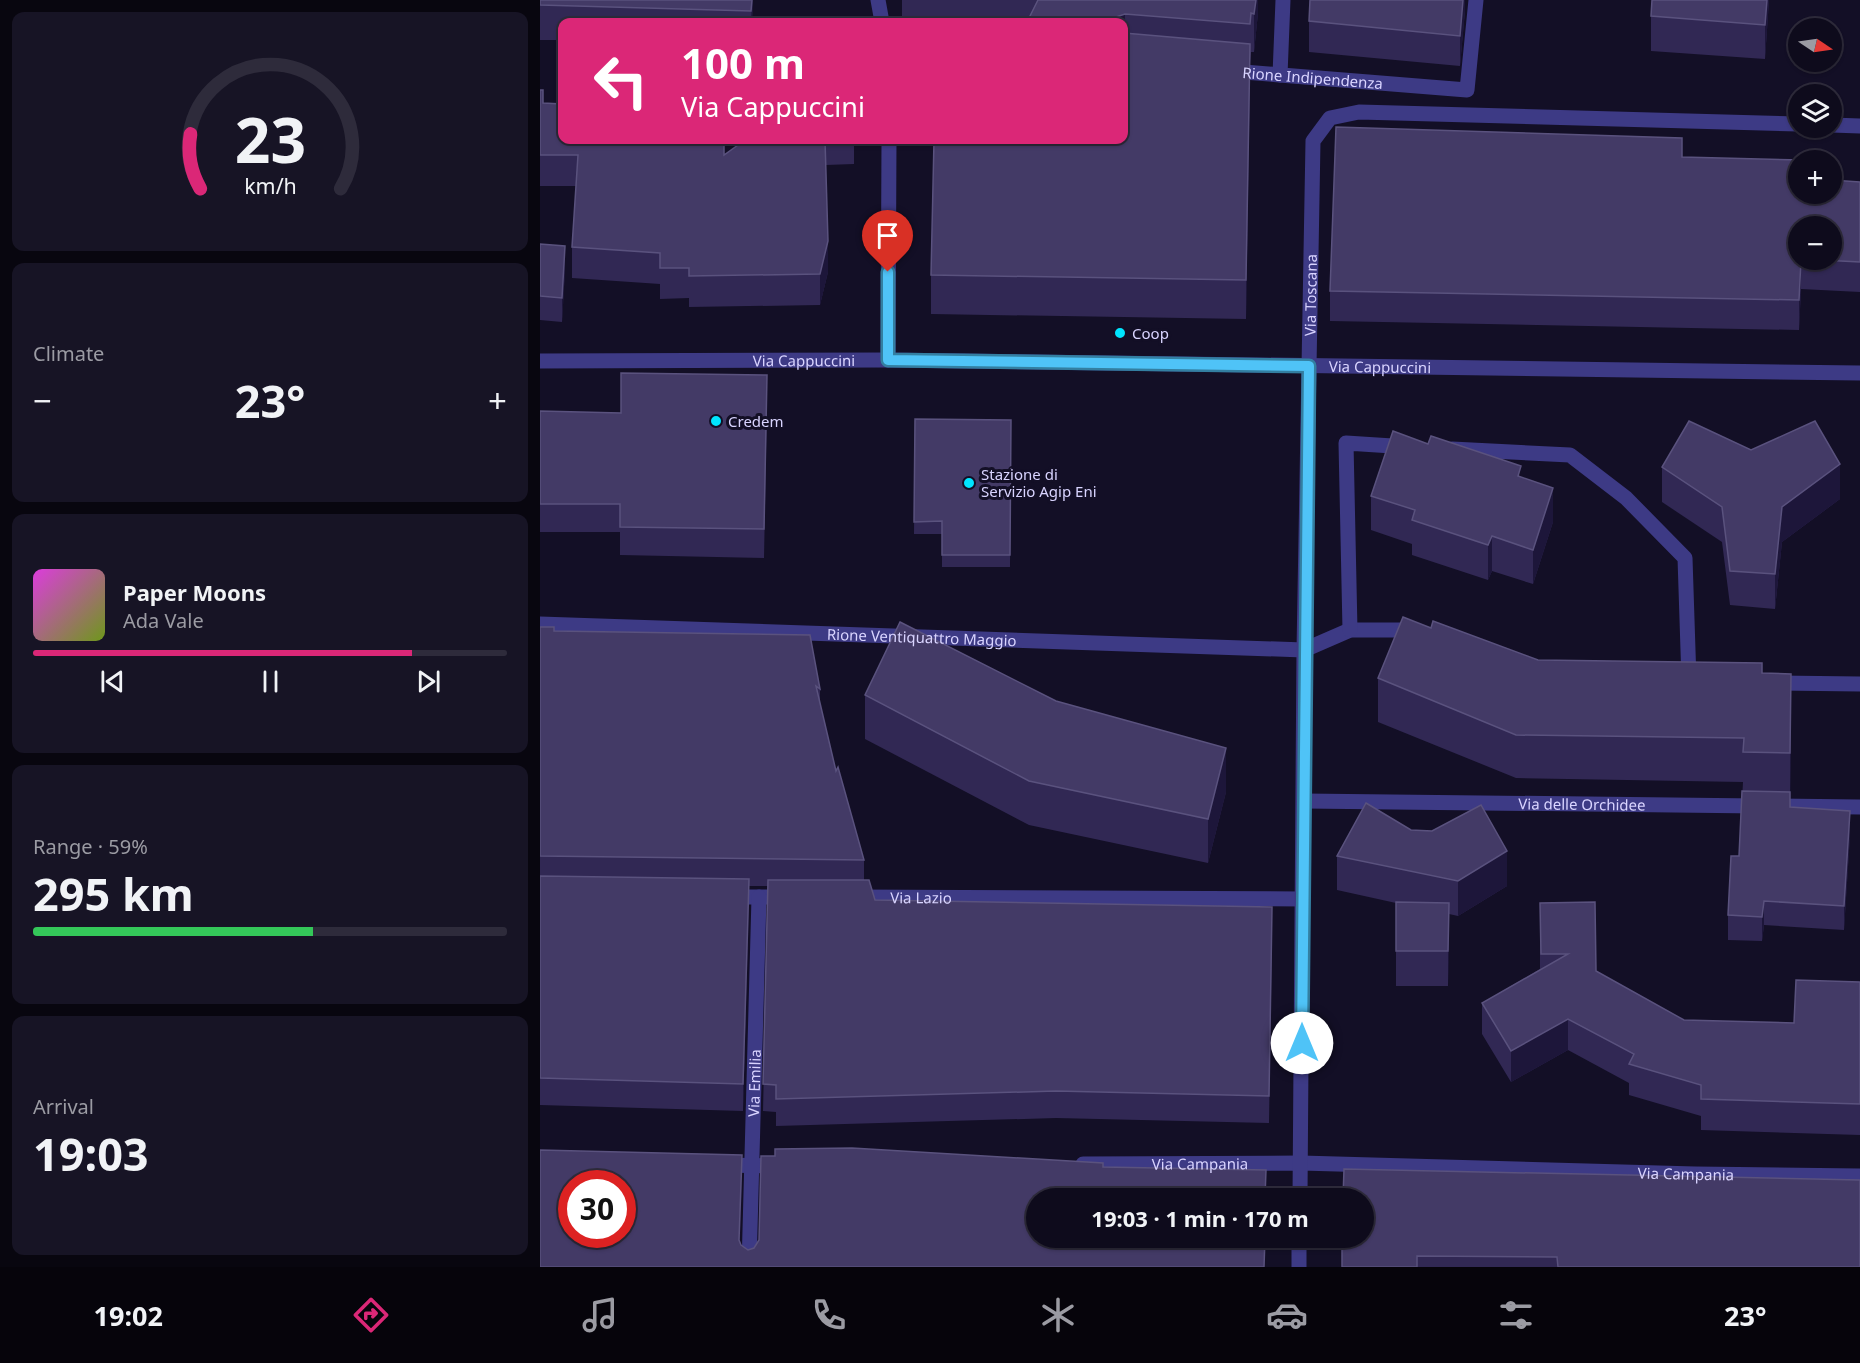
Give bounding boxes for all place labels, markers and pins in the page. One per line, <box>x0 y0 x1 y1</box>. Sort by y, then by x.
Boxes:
pin <box>862 210 913 272</box>
place label: Coop <box>1132 323 1169 343</box>
marker: Coop <box>1113 326 1127 340</box>
place label: Credem <box>728 411 784 431</box>
marker: Credem <box>709 414 723 428</box>
place label: Stazione di Servizio Agip Eni <box>981 464 1097 501</box>
marker: Stazione di Servizio Agip Eni <box>962 476 976 490</box>

